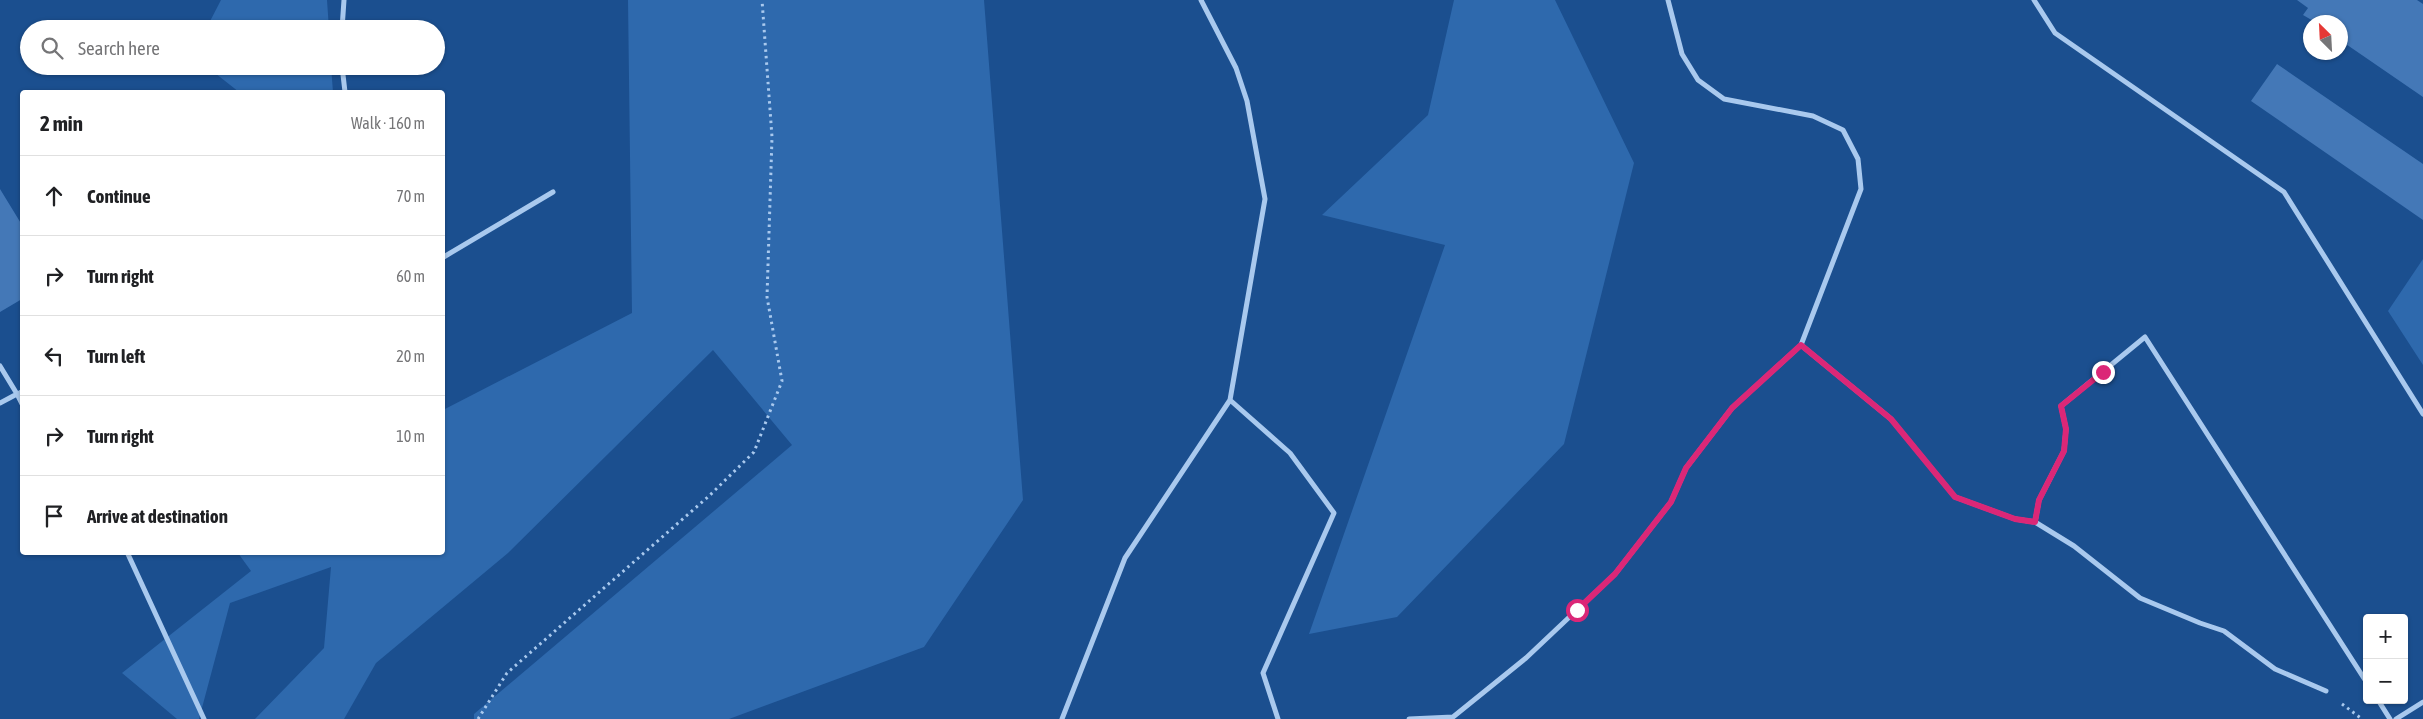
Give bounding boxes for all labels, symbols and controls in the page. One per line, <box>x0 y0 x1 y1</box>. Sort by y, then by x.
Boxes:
north arrow <box>2303 15 2348 60</box>
search box <box>20 20 445 75</box>
icon: search <box>38 34 66 62</box>
text: Search here <box>78 37 160 59</box>
text: 2 min <box>40 111 83 135</box>
text: Walk · 160 m <box>351 114 425 132</box>
icon: ahead <box>40 182 68 210</box>
text: Continue <box>87 185 151 207</box>
text: 70 m <box>396 187 425 205</box>
icon: right <box>40 262 68 290</box>
text: Turn right <box>87 265 154 287</box>
text: 60 m <box>396 267 425 285</box>
icon: left <box>40 342 68 370</box>
text: Turn left <box>87 345 145 367</box>
text: 20 m <box>396 347 425 365</box>
route end <box>2092 361 2115 384</box>
icon: right <box>40 422 68 450</box>
text: Turn right <box>87 425 154 447</box>
text: 10 m <box>396 427 425 445</box>
icon: arrive <box>40 502 68 530</box>
text: Arrive at destination <box>87 505 228 527</box>
route start <box>1566 599 1589 622</box>
map controls <box>2363 614 2408 704</box>
button: + <box>2363 614 2408 659</box>
button: − <box>2363 659 2408 704</box>

